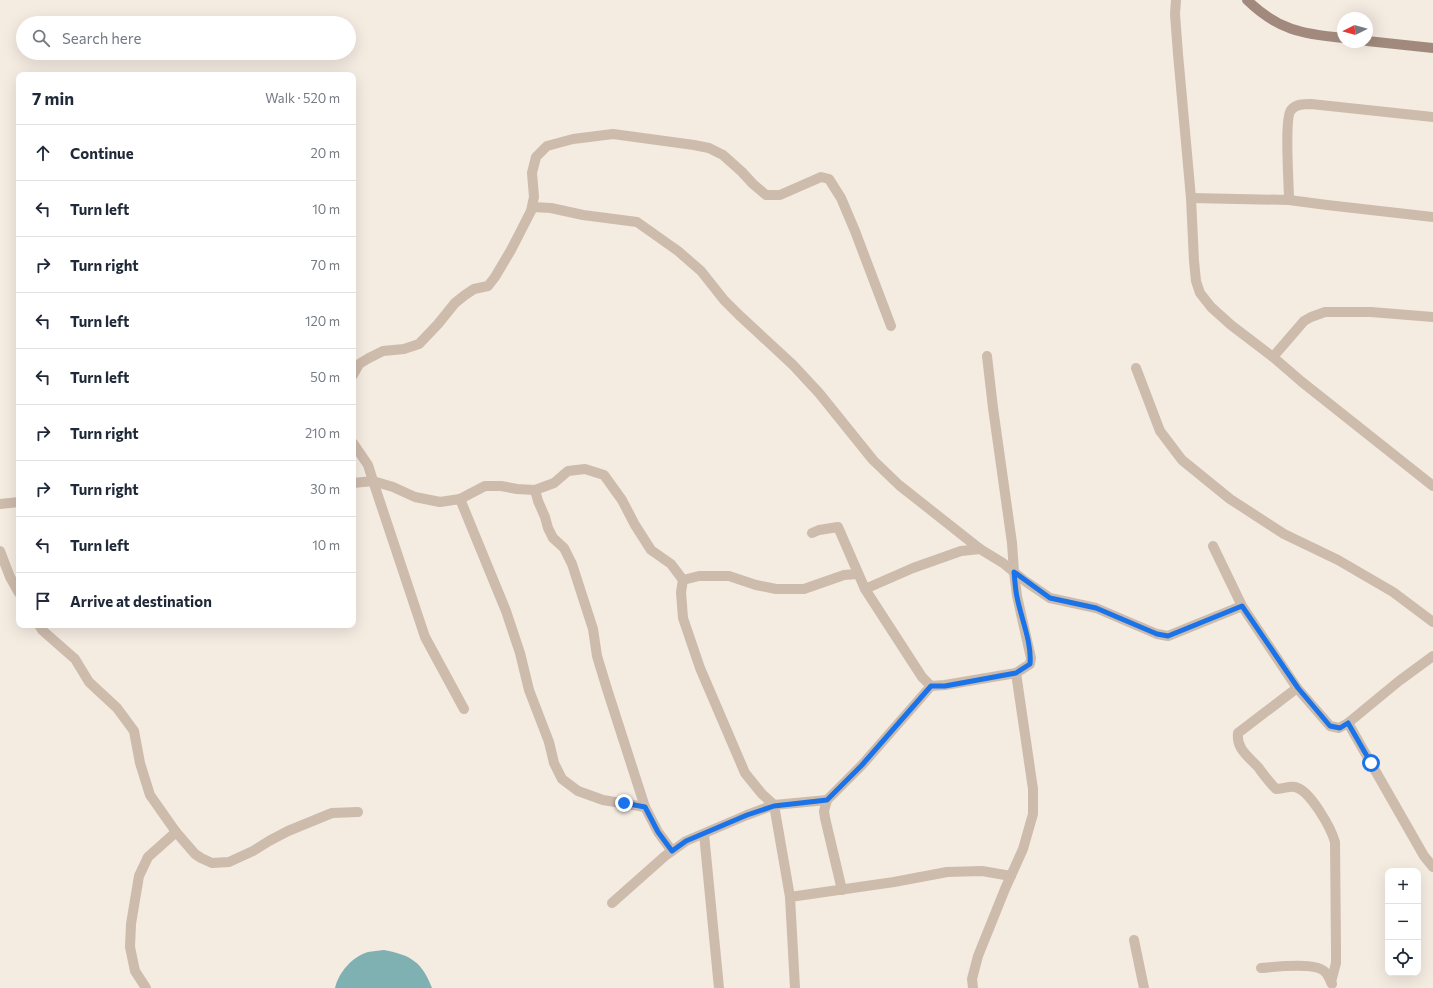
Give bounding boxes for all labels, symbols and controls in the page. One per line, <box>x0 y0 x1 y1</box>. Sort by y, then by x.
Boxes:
north arrow <box>1337 12 1373 48</box>
search box <box>16 16 356 60</box>
icon: search <box>30 27 52 49</box>
text: Search here <box>62 29 141 47</box>
text: 7 min <box>32 88 74 109</box>
text: Walk · 520 m <box>265 90 340 106</box>
icon: ahead <box>32 142 54 164</box>
text: Continue <box>70 144 134 162</box>
text: 20 m <box>311 145 340 161</box>
icon: left <box>32 198 54 220</box>
text: Turn left <box>70 200 129 218</box>
text: 10 m <box>312 201 340 217</box>
icon: right <box>32 254 54 276</box>
text: Turn right <box>70 256 139 274</box>
text: 70 m <box>311 257 340 273</box>
icon: left <box>32 310 54 332</box>
text: Turn left <box>70 312 129 330</box>
text: 120 m <box>305 313 340 329</box>
icon: left <box>32 366 54 388</box>
text: Turn left <box>70 368 129 386</box>
text: 50 m <box>310 369 340 385</box>
icon: right <box>32 422 54 444</box>
text: Turn right <box>70 424 139 442</box>
text: 210 m <box>305 425 340 441</box>
icon: right <box>32 478 54 500</box>
text: Turn right <box>70 480 139 498</box>
text: 30 m <box>310 481 340 497</box>
icon: left <box>32 534 54 556</box>
text: Turn left <box>70 536 129 554</box>
text: 10 m <box>312 537 340 553</box>
icon: arrive <box>32 590 54 612</box>
text: Arrive at destination <box>70 592 212 610</box>
route start <box>1362 754 1380 772</box>
route end <box>615 794 633 812</box>
map controls <box>1385 868 1421 976</box>
button: + <box>1385 868 1421 904</box>
button: − <box>1385 904 1421 940</box>
button: locate <box>1385 940 1421 976</box>

